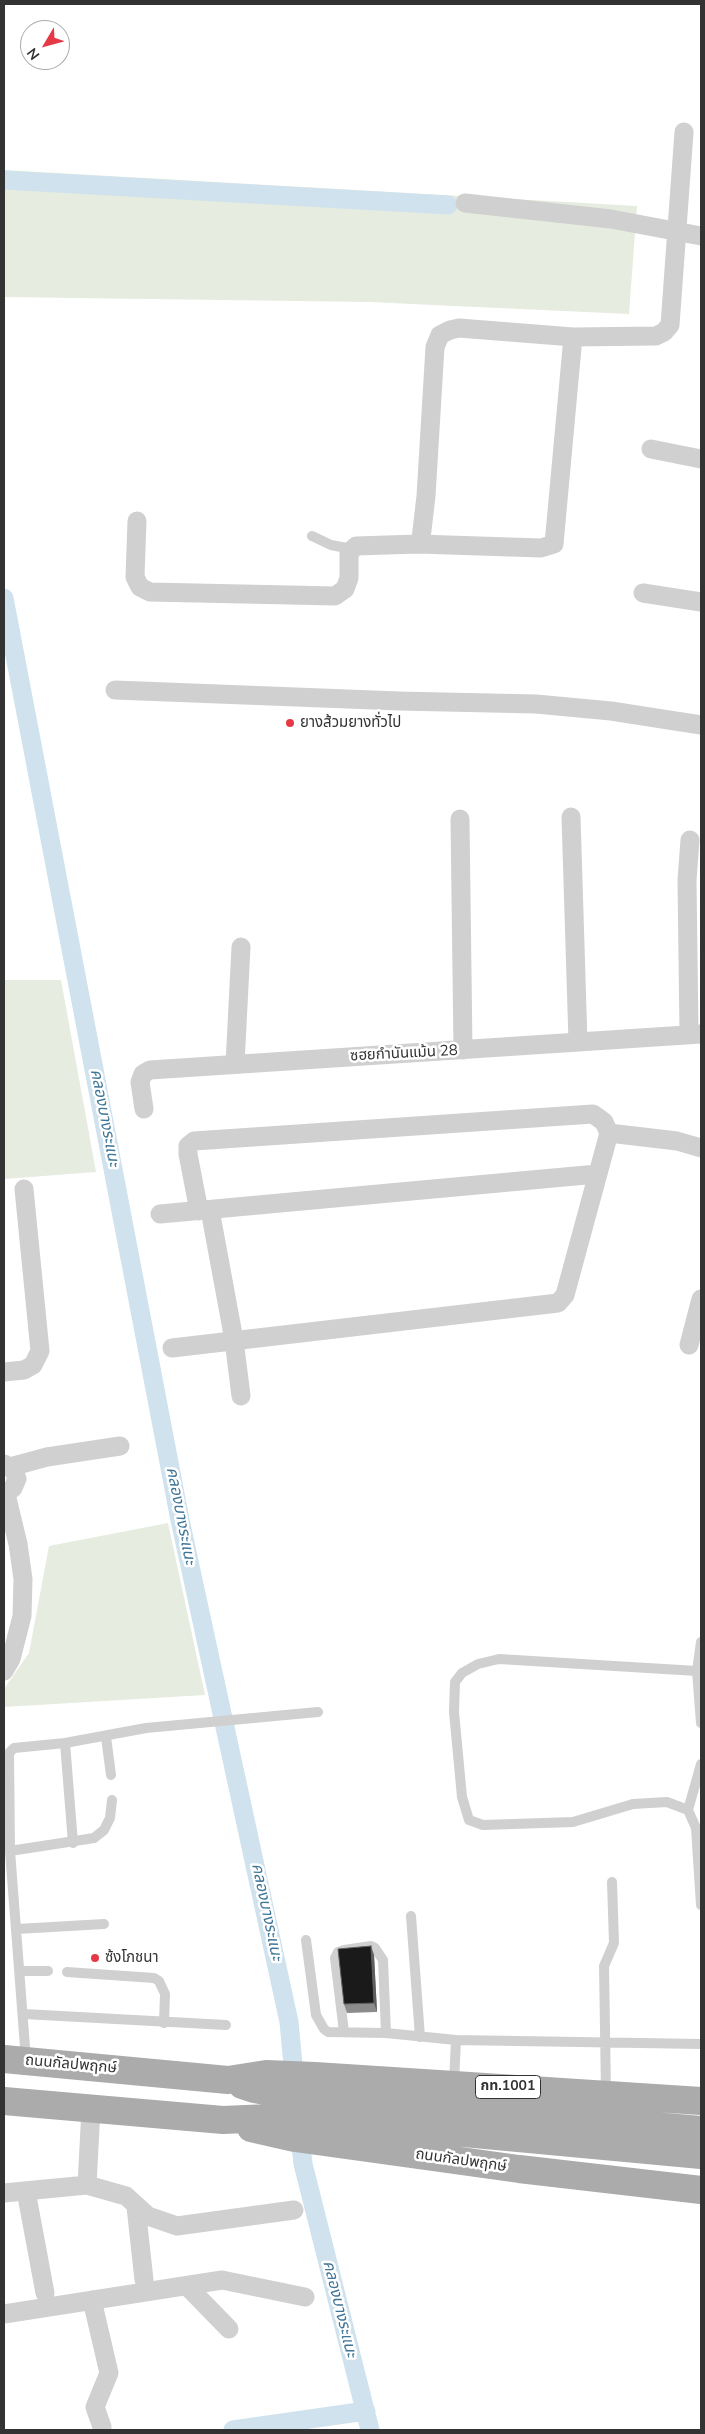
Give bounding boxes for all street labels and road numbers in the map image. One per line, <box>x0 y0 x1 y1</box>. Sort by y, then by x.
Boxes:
street label: ซฮยกำนันแม้น 28 <box>350 1042 458 1066</box>
street label: ถนนกัลปพฤกษ์ <box>24 2052 118 2078</box>
road number: กท.1001 <box>476 2076 540 2098</box>
street label: ถนนกัลปพฤกษ์ <box>414 2146 508 2176</box>

